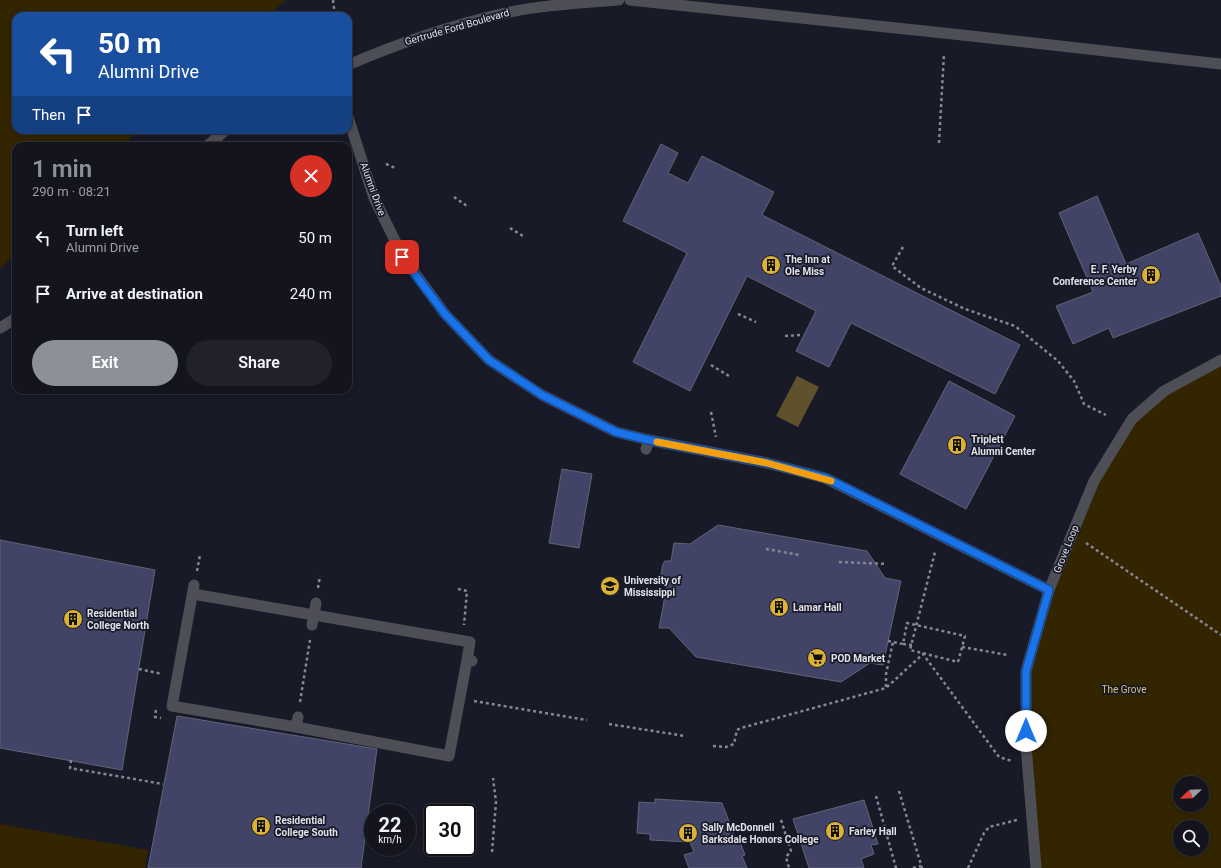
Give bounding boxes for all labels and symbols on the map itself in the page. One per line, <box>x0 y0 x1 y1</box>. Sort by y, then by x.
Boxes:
street label: Gertrude Ford Boulevard <box>404 7 510 47</box>
street label: Alumni Drive <box>358 161 388 217</box>
pin <box>385 240 419 274</box>
building icon: The Inn at Ole Miss <box>760 254 782 276</box>
place label: The Inn at Ole Miss <box>785 254 831 277</box>
place label: E. F. Yerby Conference Center <box>1053 264 1138 287</box>
building icon: E. F. Yerby Conference Center <box>1140 264 1162 286</box>
building icon: Triplett Alumni Center <box>946 434 968 456</box>
place label: Triplett Alumni Center <box>971 434 1036 457</box>
street label: Grove Loop <box>1051 523 1081 575</box>
school or university icon: University of Mississippi <box>599 575 621 597</box>
place label: University of Mississippi <box>624 575 681 598</box>
building icon: Lamar Hall <box>768 596 790 618</box>
place label: Lamar Hall <box>793 602 842 613</box>
building icon: Residential College North <box>62 608 84 630</box>
place label: Residential College North <box>87 608 149 631</box>
supermarket icon: POD Market <box>806 647 828 669</box>
place label: POD Market <box>831 653 886 664</box>
park label: The Grove <box>1101 684 1147 695</box>
position arrow <box>1005 710 1047 752</box>
north arrow <box>1173 776 1209 812</box>
speed limit sign: 30 <box>424 804 476 856</box>
building icon: Residential College South <box>250 815 272 837</box>
place label: Residential College South <box>275 815 338 838</box>
building icon: Farley Hall <box>824 820 846 842</box>
building icon: Sally McDonnell Barksdale Honors College <box>677 822 699 844</box>
place label: Sally McDonnell Barksdale Honors College <box>702 822 819 845</box>
place label: Farley Hall <box>849 826 897 837</box>

